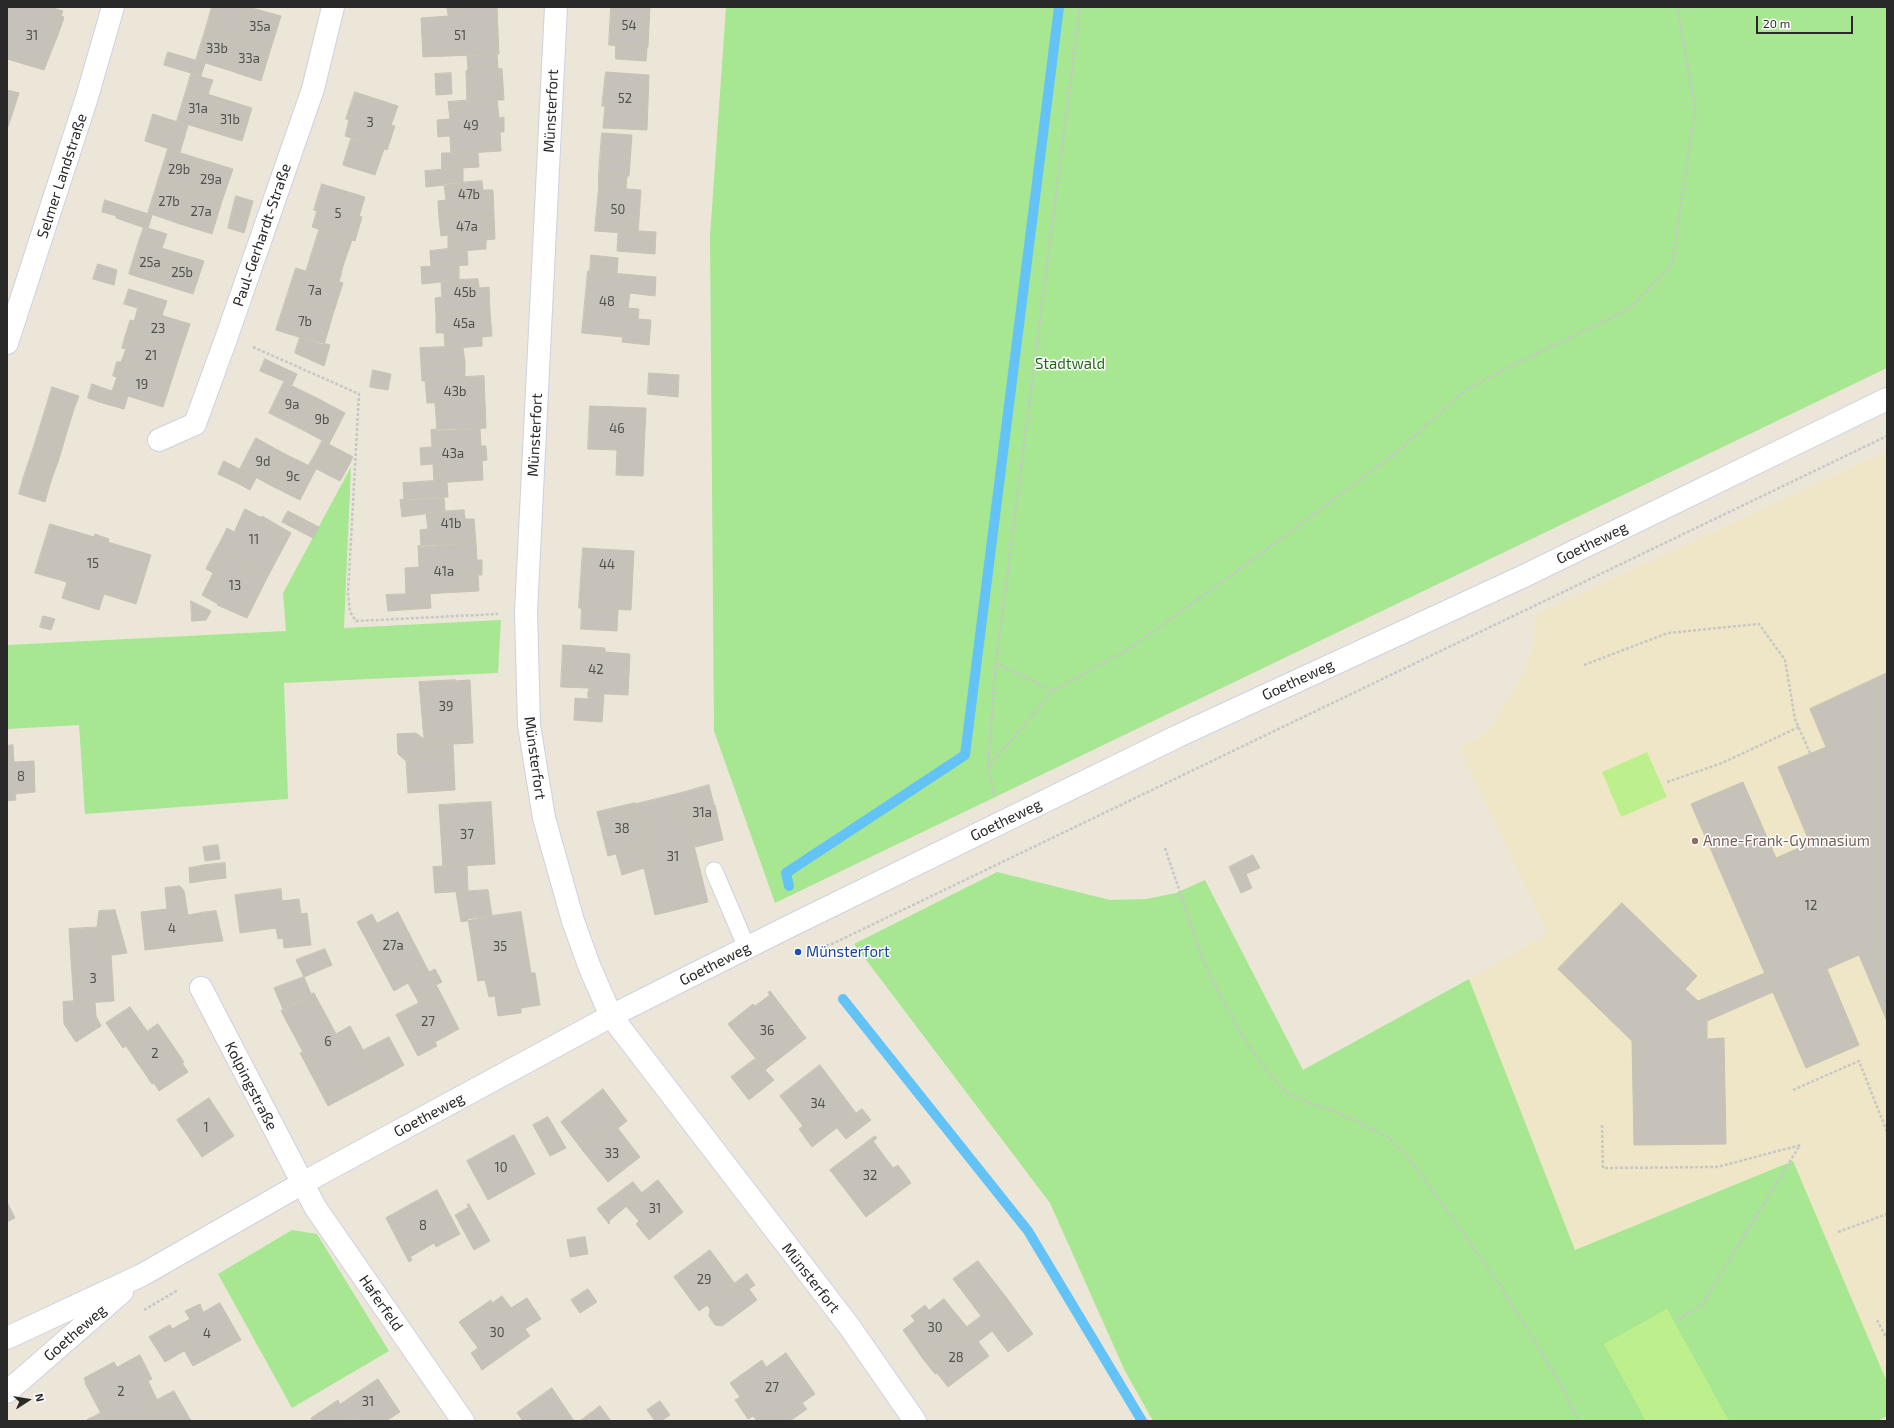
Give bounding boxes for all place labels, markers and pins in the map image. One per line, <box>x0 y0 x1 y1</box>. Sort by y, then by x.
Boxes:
place label: Anne-Frank-Gymnasium <box>1703 832 1870 850</box>
marker: Anne-Frank-Gymnasium <box>1690 836 1700 846</box>
place label: Münsterfort <box>806 943 890 961</box>
marker: Münsterfort <box>793 947 803 957</box>

